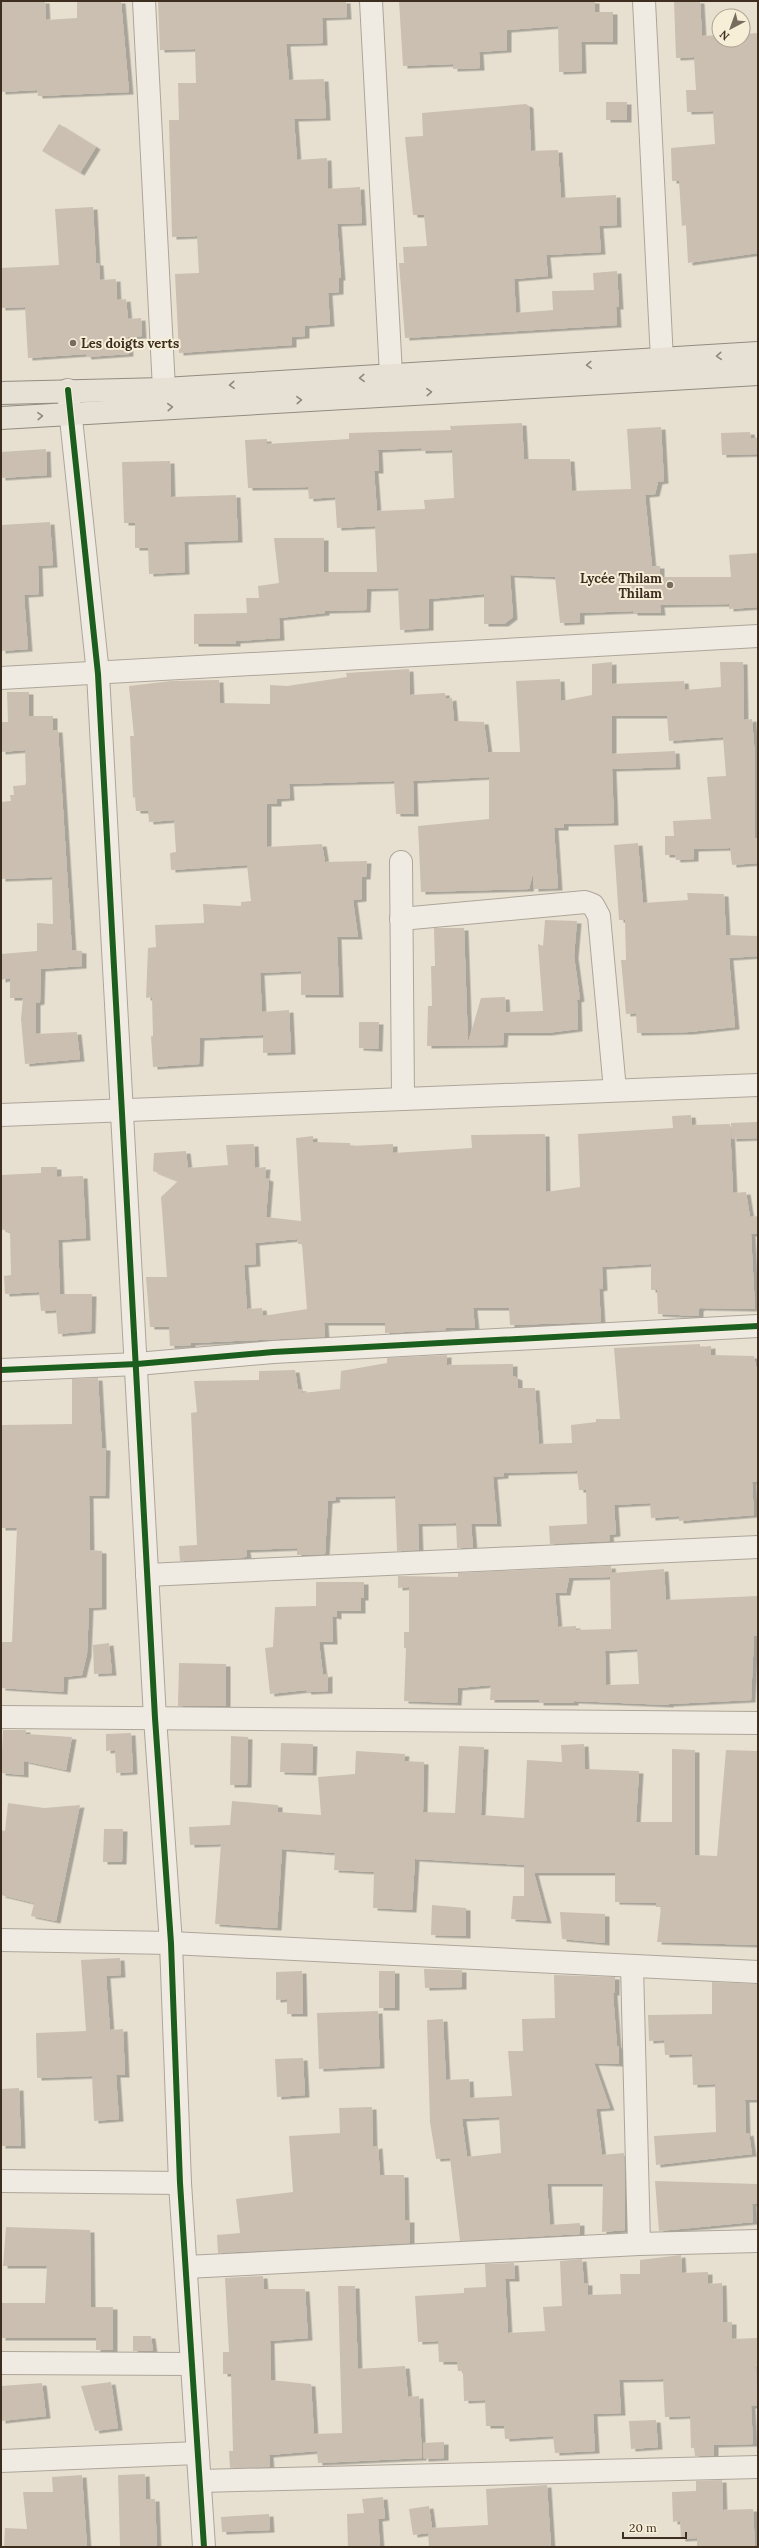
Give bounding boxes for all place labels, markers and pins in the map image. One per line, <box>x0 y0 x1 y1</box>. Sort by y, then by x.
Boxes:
place label: Les doigts verts <box>81 335 179 352</box>
marker: Les doigts verts <box>68 338 78 348</box>
place label: Lycée Thilam Thilam <box>580 570 662 602</box>
marker: Lycée Thilam Thilam <box>665 580 675 590</box>

